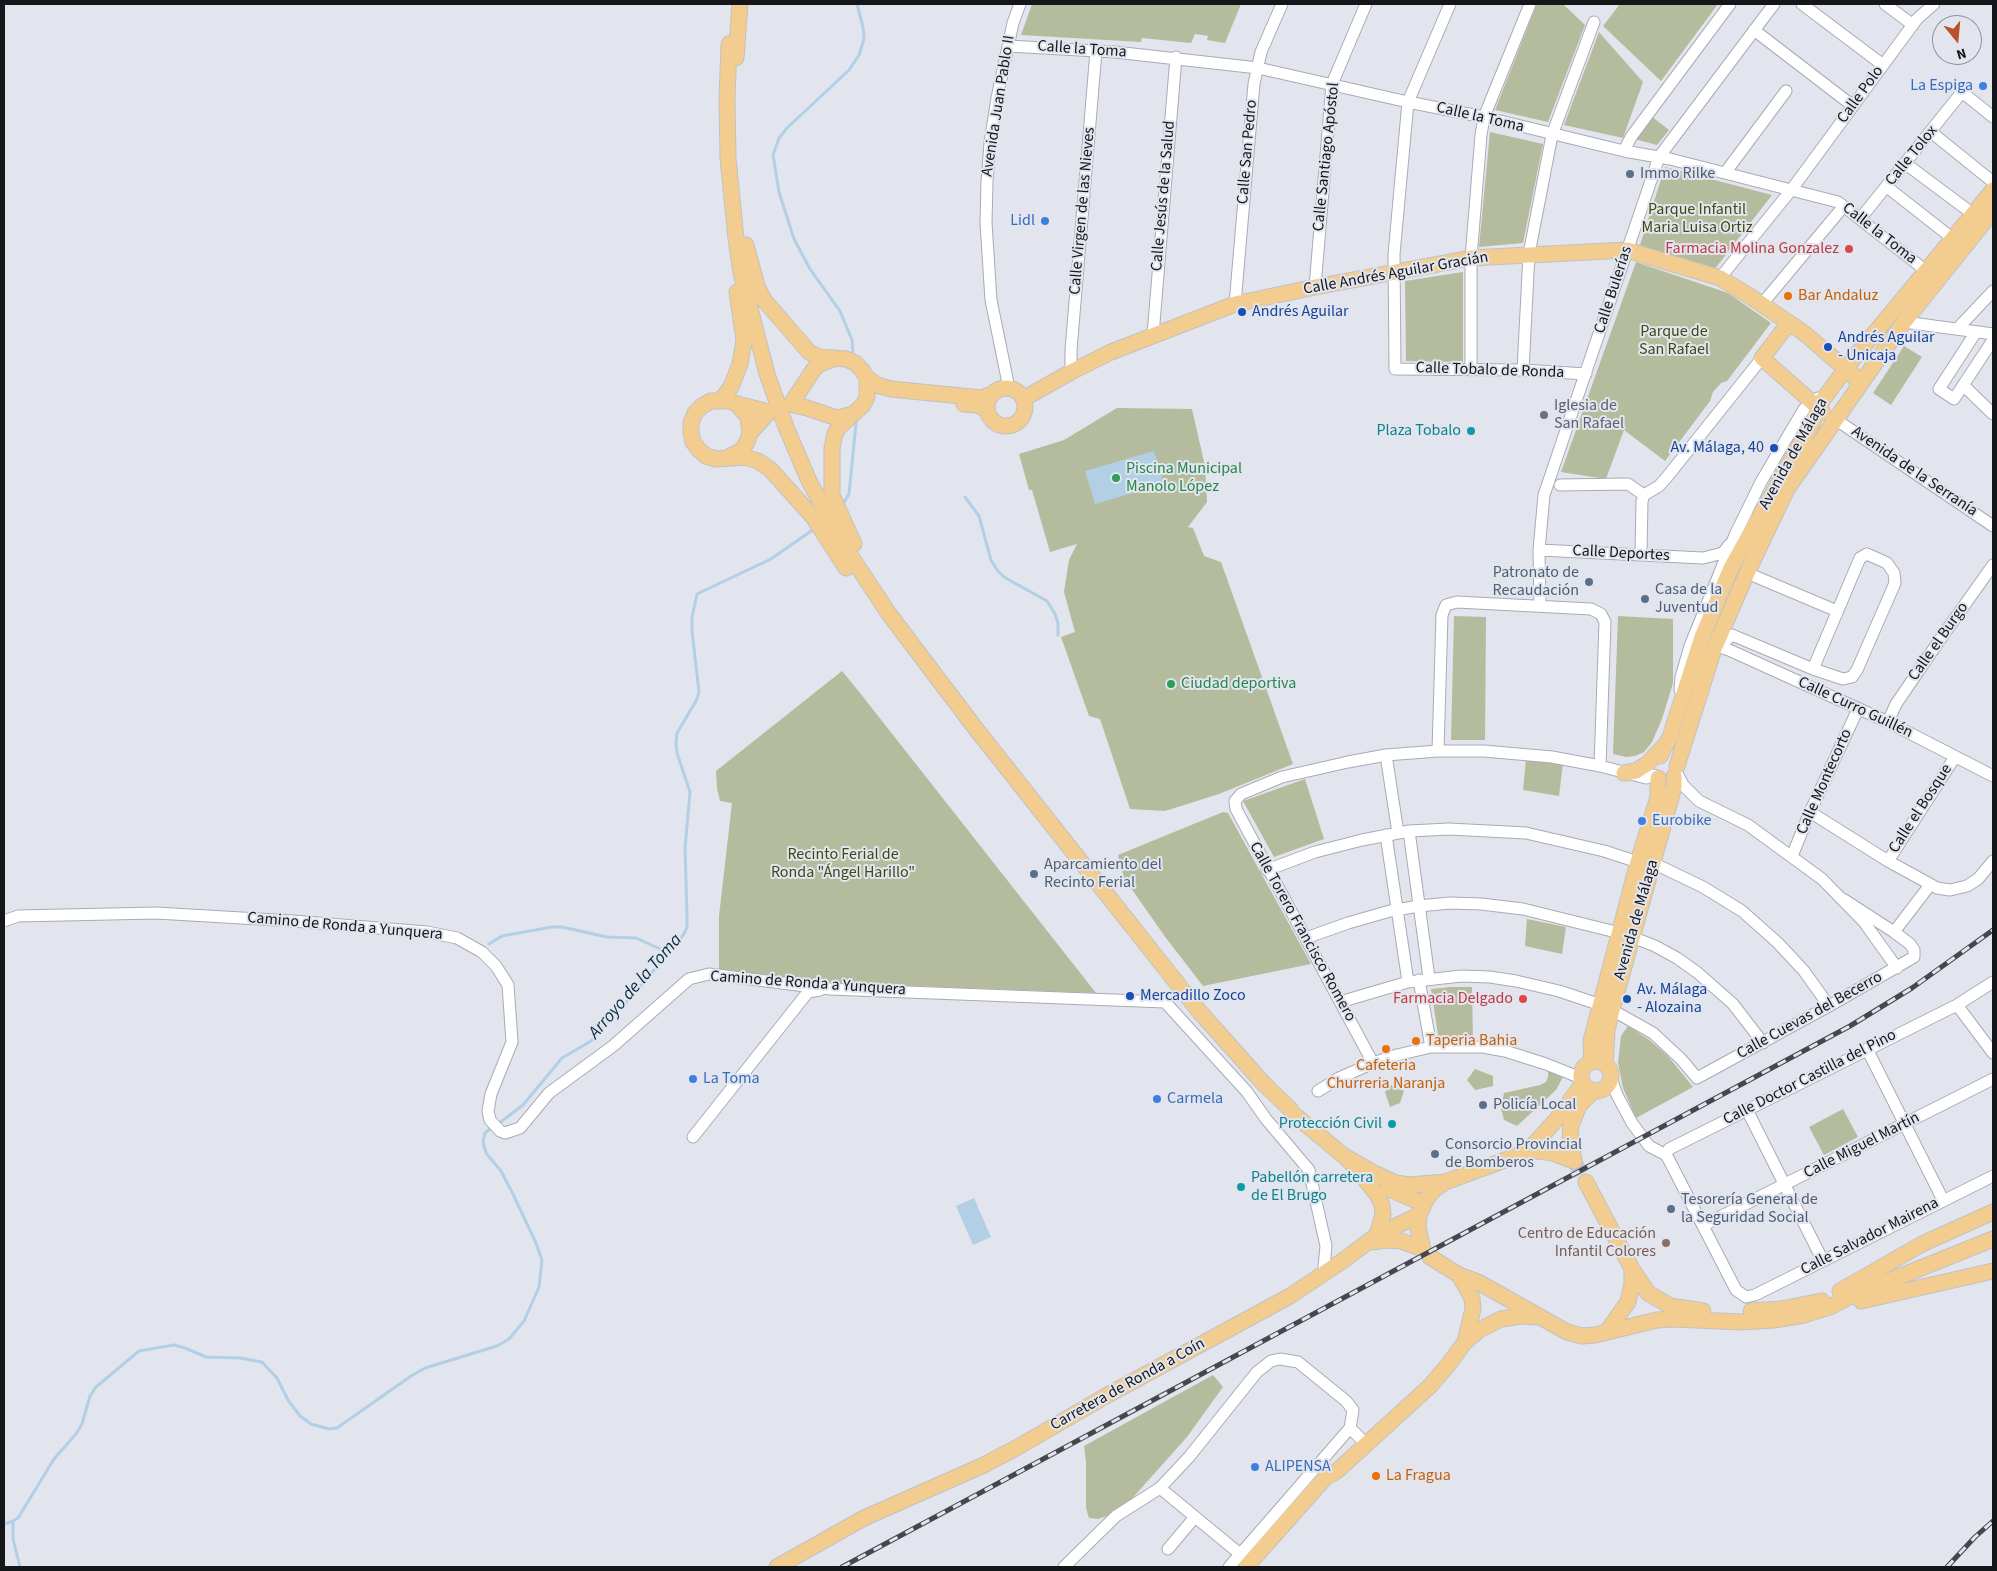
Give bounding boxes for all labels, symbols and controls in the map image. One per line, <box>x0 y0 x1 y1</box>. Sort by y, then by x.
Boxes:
north arrow <box>1932 15 1982 65</box>
street label: Avenida Juan Pablo II <box>978 34 1020 178</box>
street label: Calle la Toma <box>1037 37 1127 63</box>
text: N <box>1954 42 1968 64</box>
street label: Calle Polo <box>1834 62 1888 128</box>
place label: La Espiga <box>1910 76 1973 96</box>
marker: La Espiga <box>1977 80 1989 92</box>
street label: Calle Santiago Apóstol <box>1310 82 1344 232</box>
street label: Calle San Pedro <box>1234 99 1262 205</box>
street label: Calle la Toma <box>1434 99 1526 137</box>
street label: Calle Jesús de la Salud <box>1148 120 1180 272</box>
street label: Calle Tolox <box>1882 122 1942 190</box>
street label: Calle Virgen de las Nieves <box>1066 126 1100 296</box>
place label: Immo Rilke <box>1640 164 1715 184</box>
marker: Immo Rilke <box>1624 168 1636 180</box>
street label: Calle la Toma <box>1838 199 1920 269</box>
park label: Parque Infantil Maria Luisa Ortiz <box>1642 200 1752 238</box>
place label: Lidl <box>1010 211 1035 231</box>
marker: Lidl <box>1039 215 1051 227</box>
place label: Farmacia Molina Gonzalez <box>1665 239 1839 259</box>
marker: Farmacia Molina Gonzalez <box>1843 243 1855 255</box>
street label: Calle Bulerías <box>1591 244 1637 336</box>
street label: Calle Andrés Aguilar Gracián <box>1302 248 1490 300</box>
place label: Bar Andaluz <box>1798 286 1878 306</box>
marker: Bar Andaluz <box>1782 290 1794 302</box>
place label: Andrés Aguilar <box>1252 302 1349 322</box>
marker: Andrés Aguilar <box>1236 306 1248 318</box>
park label: Parque de San Rafael <box>1639 322 1709 360</box>
place label: Andrés Aguilar - Unicaja <box>1838 328 1935 366</box>
marker: Andrés Aguilar - Unicaja <box>1822 341 1834 353</box>
street label: Calle Tobalo de Ronda <box>1415 359 1565 383</box>
street label: Avenida de Málaga <box>1755 395 1833 513</box>
place label: Iglesia de San Rafael <box>1554 396 1624 434</box>
marker: Iglesia de San Rafael <box>1538 409 1550 421</box>
place label: Plaza Tobalo <box>1376 421 1461 441</box>
street label: Avenida de la Serranía <box>1847 423 1981 521</box>
marker: Plaza Tobalo <box>1465 425 1477 437</box>
place label: Av. Málaga, 40 <box>1671 438 1764 458</box>
marker: Av. Málaga, 40 <box>1768 442 1780 454</box>
place label: Piscina Municipal Manolo López <box>1126 459 1242 497</box>
marker: Piscina Municipal Manolo López <box>1110 472 1122 484</box>
street label: Calle Deportes <box>1572 542 1670 566</box>
place label: Patronato de Recaudación <box>1493 563 1579 601</box>
marker: Patronato de Recaudación <box>1583 576 1595 588</box>
place label: Casa de la Juventud <box>1655 580 1722 618</box>
marker: Casa de la Juventud <box>1639 593 1651 605</box>
street label: Calle el Burgo <box>1905 599 1973 685</box>
street label: Calle Curro Guillén <box>1795 673 1915 743</box>
place label: Ciudad deportiva <box>1181 674 1296 694</box>
marker: Ciudad deportiva <box>1165 678 1177 690</box>
street label: Calle Montecorto <box>1793 726 1857 838</box>
street label: Calle el Bosque <box>1885 761 1957 857</box>
place label: Eurobike <box>1652 811 1712 831</box>
marker: Eurobike <box>1636 815 1648 827</box>
street label: Calle Torero Francisco Romero <box>1245 839 1359 1025</box>
park label: Recinto Ferial de Ronda "Ángel Harillo" <box>771 845 915 883</box>
place label: Aparcamiento del Recinto Ferial <box>1044 855 1162 893</box>
street label: Avenida de Málaga <box>1611 858 1663 982</box>
marker: Aparcamiento del Recinto Ferial <box>1028 868 1040 880</box>
street label: Camino de Ronda a Yunquera <box>246 909 444 945</box>
water label: Arroyo de la Toma <box>585 930 687 1044</box>
street label: Camino de Ronda a Yunquera <box>710 968 906 1000</box>
street label: Calle Cuevas del Becerro <box>1734 968 1886 1064</box>
place label: Av. Málaga - Alozaina <box>1637 980 1707 1018</box>
place label: Mercadillo Zoco <box>1140 986 1246 1006</box>
place label: Farmacia Delgado <box>1393 989 1513 1009</box>
marker: Mercadillo Zoco <box>1124 990 1136 1002</box>
marker: Farmacia Delgado <box>1517 993 1529 1005</box>
marker: Av. Málaga - Alozaina <box>1621 993 1633 1005</box>
street label: Calle Doctor Castilla del Pino <box>1720 1026 1900 1130</box>
place label: Taperia Bahia <box>1426 1031 1517 1051</box>
marker: Taperia Bahia <box>1410 1035 1422 1047</box>
marker: Cafeteria Churreria Naranja <box>1380 1043 1392 1055</box>
place label: Cafeteria Churreria Naranja <box>1327 1056 1445 1094</box>
place label: La Toma <box>703 1069 760 1089</box>
marker: La Toma <box>687 1073 699 1085</box>
place label: Carmela <box>1167 1089 1223 1109</box>
marker: Carmela <box>1151 1093 1163 1105</box>
place label: Policía Local <box>1493 1095 1576 1115</box>
marker: Policía Local <box>1477 1099 1489 1111</box>
street label: Calle Miguel Martín <box>1801 1109 1923 1183</box>
place label: Protección Civil <box>1279 1114 1382 1134</box>
marker: Protección Civil <box>1386 1118 1398 1130</box>
place label: Consorcio Provincial de Bomberos <box>1445 1135 1582 1173</box>
marker: Consorcio Provincial de Bomberos <box>1429 1148 1441 1160</box>
place label: Pabellón carretera de El Brugo <box>1251 1168 1373 1206</box>
marker: Pabellón carretera de El Brugo <box>1235 1181 1247 1193</box>
place label: Tesorería General de la Seguridad Social <box>1681 1190 1818 1228</box>
street label: Calle Salvador Mairena <box>1798 1194 1942 1280</box>
marker: Tesorería General de la Seguridad Social <box>1665 1203 1677 1215</box>
place label: Centro de Educación Infantil Colores <box>1518 1224 1656 1262</box>
marker: Centro de Educación Infantil Colores <box>1660 1237 1672 1249</box>
street label: Carretera de Ronda a Coín <box>1047 1334 1209 1436</box>
place label: ALIPENSA <box>1265 1457 1331 1477</box>
marker: ALIPENSA <box>1249 1461 1261 1473</box>
place label: La Fragua <box>1386 1466 1451 1486</box>
marker: La Fragua <box>1370 1470 1382 1482</box>

